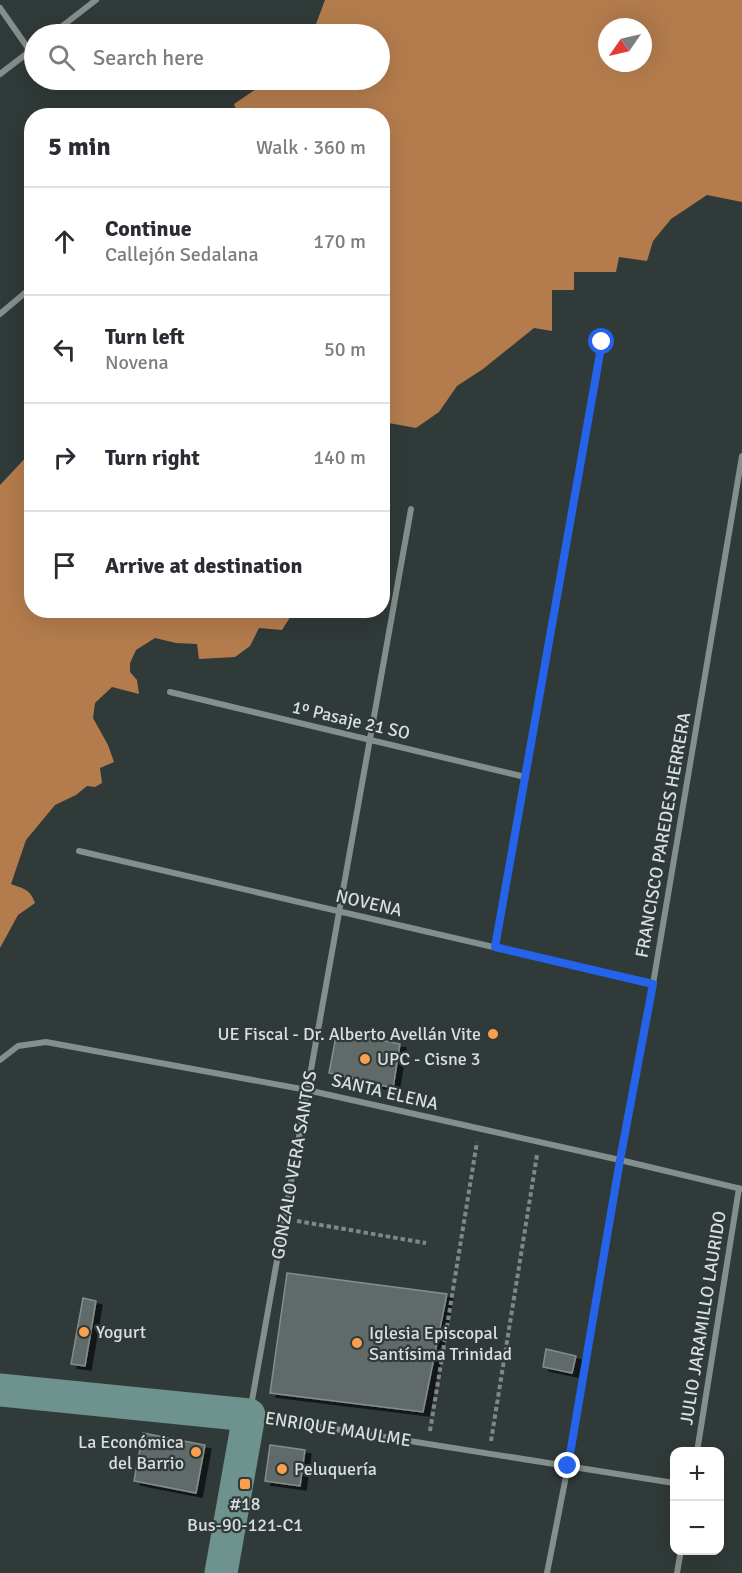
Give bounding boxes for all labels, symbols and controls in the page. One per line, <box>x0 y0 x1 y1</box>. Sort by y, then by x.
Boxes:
north arrow <box>598 18 652 72</box>
search box <box>24 24 390 90</box>
icon: search <box>45 41 78 74</box>
text: Search here <box>93 44 204 71</box>
text: 5 min <box>48 131 111 163</box>
text: Walk · 360 m <box>256 135 366 160</box>
text: Continue <box>105 215 192 242</box>
icon: ahead <box>48 225 81 258</box>
text: 170 m <box>313 229 366 254</box>
text: Callejón Sedalana <box>105 242 259 267</box>
text: Turn left <box>105 323 185 350</box>
route start <box>588 328 614 354</box>
icon: left <box>48 333 81 366</box>
text: 50 m <box>324 337 366 362</box>
text: Novena <box>105 350 169 375</box>
icon: right <box>48 441 81 474</box>
text: Turn right <box>105 444 200 471</box>
text: 140 m <box>313 445 366 470</box>
icon: arrive <box>48 549 81 582</box>
text: Arrive at destination <box>105 552 302 579</box>
street label: 1º Pasaje 21 SO <box>290 696 412 744</box>
street label: FRANCISCO PAREDES HERRERA <box>631 711 695 959</box>
street label: NOVENA <box>334 885 404 921</box>
place label: UE Fiscal - Dr. Alberto Avellán Vite <box>217 1023 481 1045</box>
marker: UE Fiscal - Dr. Alberto Avellán Vite <box>486 1027 500 1041</box>
place label: UPC - Cisne 3 <box>377 1048 480 1070</box>
marker: UPC - Cisne 3 <box>358 1052 372 1066</box>
street label: GONZALO VERA SANTOS <box>267 1069 321 1261</box>
street label: SANTA ELENA <box>330 1069 440 1115</box>
street label: JULIO JARAMILLO LAURIDO <box>675 1209 731 1427</box>
place label: Yogurt <box>96 1321 146 1343</box>
place label: Iglesia Episcopal Santísima Trinidad <box>369 1322 512 1365</box>
marker: Yogurt <box>77 1325 91 1339</box>
marker: Iglesia Episcopal Santísima Trinidad <box>350 1336 364 1350</box>
street label: ENRIQUE MAULME <box>263 1407 413 1451</box>
place label: La Económica del Barrio <box>78 1431 184 1474</box>
marker: La Económica del Barrio <box>189 1445 203 1459</box>
map controls <box>670 1447 724 1555</box>
button: + <box>670 1447 724 1501</box>
route end <box>554 1452 580 1478</box>
place label: Peluquería <box>294 1458 377 1480</box>
marker: Peluquería <box>275 1462 289 1476</box>
marker: #18 Bus-90-121-C1 <box>238 1477 252 1491</box>
place label: #18 Bus-90-121-C1 <box>187 1493 303 1536</box>
button: − <box>670 1501 724 1555</box>

